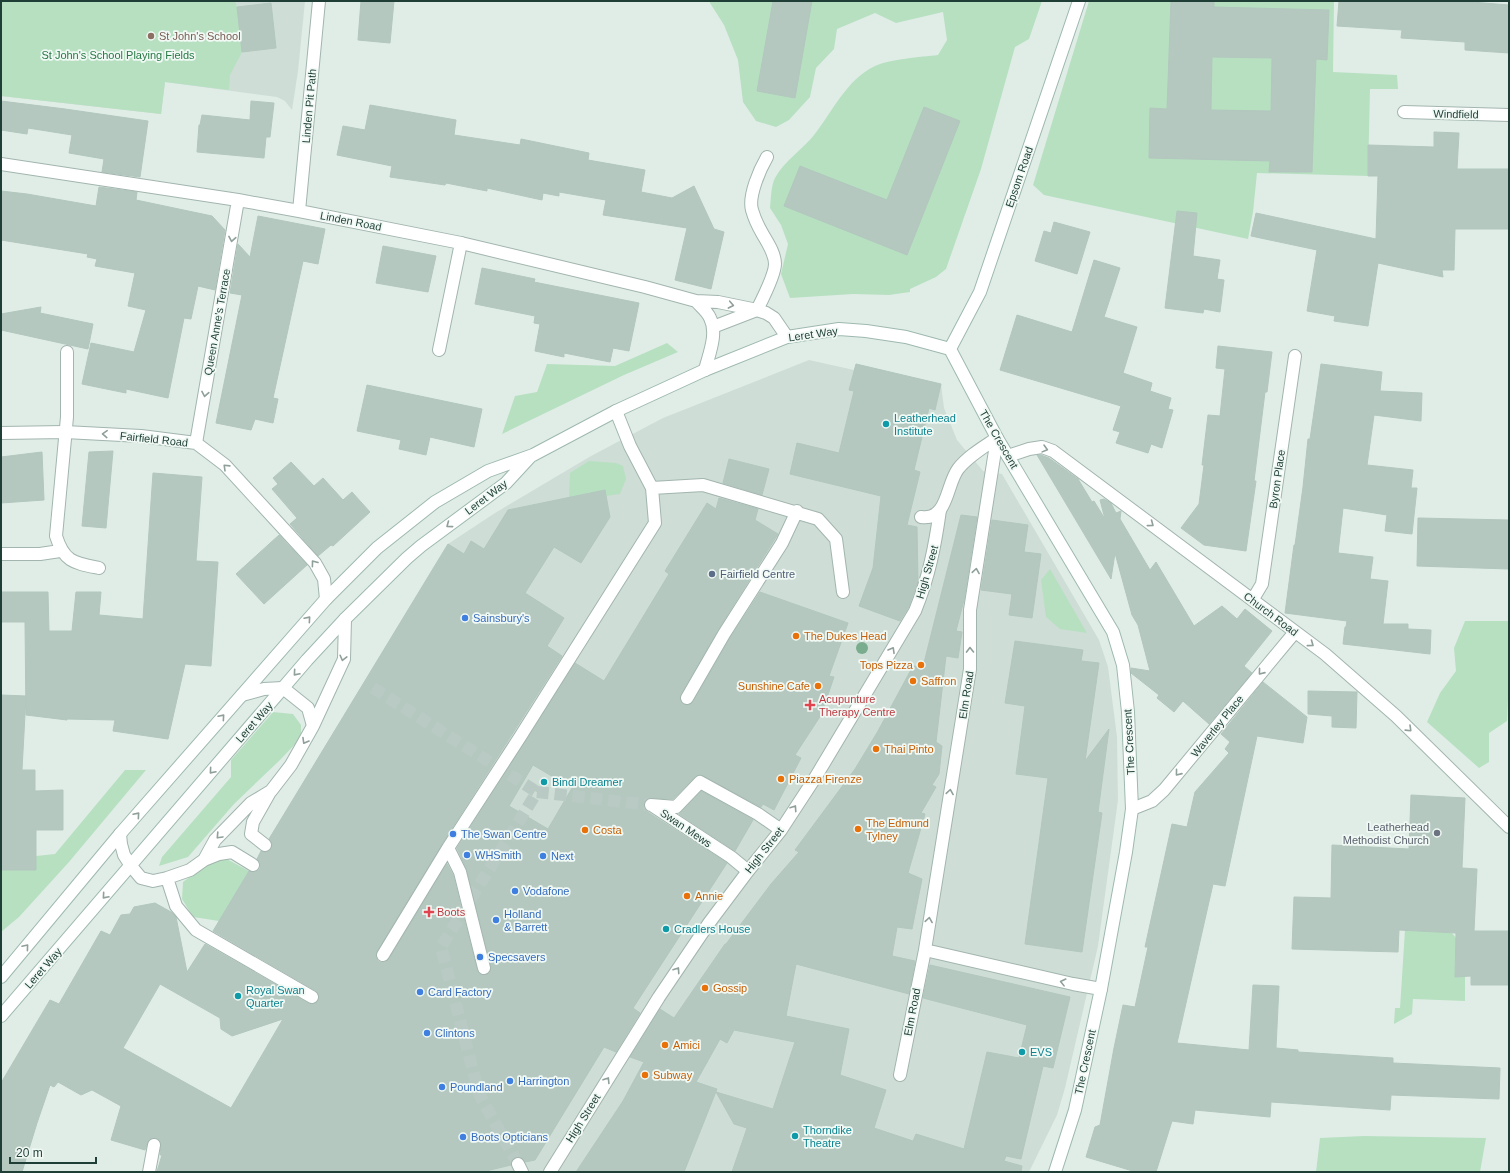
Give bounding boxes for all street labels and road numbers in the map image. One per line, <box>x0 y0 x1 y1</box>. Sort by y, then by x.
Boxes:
street label: Linden Pit Path <box>300 68 318 144</box>
street label: Windfield <box>1433 108 1479 120</box>
street label: Epsom Road <box>1003 145 1035 209</box>
street label: Linden Road <box>319 209 383 233</box>
street label: Queen Anne's Terrace <box>202 268 232 376</box>
street label: Leret Way <box>788 325 839 343</box>
street label: The Crescent <box>977 407 1021 471</box>
street label: Fairfield Road <box>119 429 189 449</box>
street label: Byron Place <box>1267 449 1287 509</box>
street label: Leret Way <box>463 477 510 517</box>
street label: High Street <box>914 544 940 600</box>
street label: Church Road <box>1242 590 1300 638</box>
street label: Elm Road <box>956 670 976 720</box>
street label: Waverley Place <box>1188 693 1246 759</box>
street label: Leret Way <box>233 699 275 745</box>
street label: The Crescent <box>1121 709 1137 775</box>
street label: Swan Mews <box>658 806 714 850</box>
street label: High Street <box>742 825 786 875</box>
street label: Leret Way <box>22 945 64 991</box>
street label: Elm Road <box>902 987 922 1037</box>
street label: The Crescent <box>1072 1028 1098 1096</box>
street label: High Street <box>563 1091 603 1145</box>

